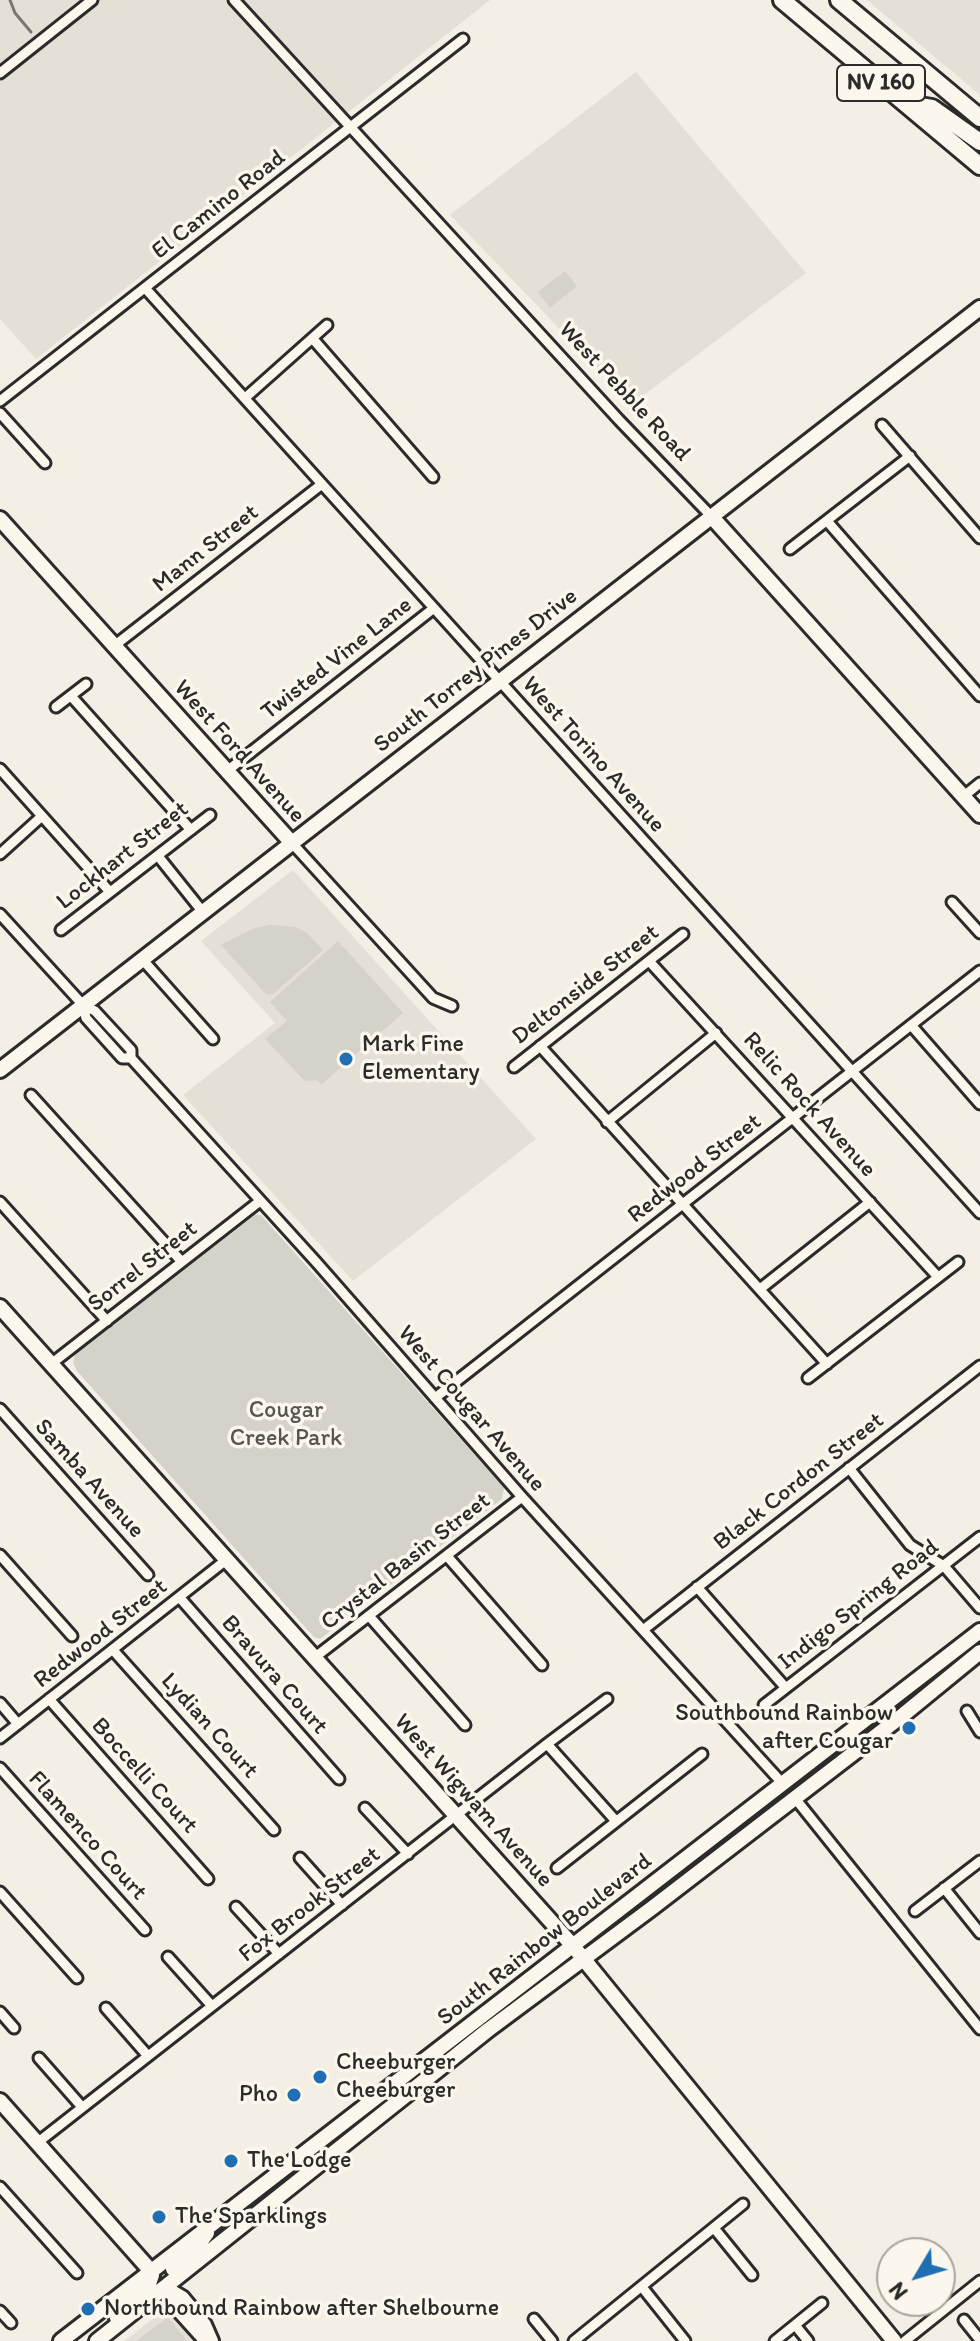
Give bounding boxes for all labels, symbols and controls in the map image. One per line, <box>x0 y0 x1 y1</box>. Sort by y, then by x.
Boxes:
road number: NV 160 <box>837 65 925 101</box>
street label: El Camino Road <box>146 144 292 266</box>
street label: West Pebble Road <box>552 316 696 468</box>
street label: Mann Street <box>147 499 265 599</box>
street label: South Torrey Pines Drive <box>368 583 584 759</box>
street label: Twisted Vine Lane <box>256 591 418 727</box>
street label: West Torino Avenue <box>515 671 671 839</box>
street label: West Ford Avenue <box>167 674 311 830</box>
street label: Lockhart Street <box>51 795 195 917</box>
street label: Deltonside Street <box>507 919 665 1051</box>
street label: Relic Rock Avenue <box>736 1026 882 1184</box>
place label: Mark Fine Elementary <box>362 1031 480 1087</box>
marker: Mark Fine Elementary <box>337 1050 355 1068</box>
street label: Redwood Street <box>622 1108 768 1230</box>
street label: Sorrel Street <box>82 1215 204 1319</box>
street label: West Cougar Avenue <box>391 1320 551 1498</box>
park label: Cougar Creek Park <box>230 1397 342 1453</box>
street label: Black Cordon Street <box>708 1407 890 1557</box>
street label: Samba Avenue <box>28 1413 150 1545</box>
street label: Crystal Basin Street <box>316 1487 496 1637</box>
street label: Indigo Spring Road <box>773 1533 945 1677</box>
street label: Redwood Street <box>28 1573 174 1695</box>
street label: Bravura Court <box>214 1610 334 1740</box>
street label: Lydian Court <box>154 1667 264 1785</box>
place label: Southbound Rainbow after Cougar <box>675 1700 893 1756</box>
street label: West Wigwam Avenue <box>387 1708 559 1894</box>
street label: Boccelli Court <box>85 1712 203 1840</box>
marker: Southbound Rainbow after Cougar <box>900 1719 918 1737</box>
street label: Flamenco Court <box>21 1765 153 1907</box>
street label: Fox Brook Street <box>233 1841 387 1969</box>
street label: South Rainbow Boulevard <box>432 1847 658 2033</box>
place label: Cheeburger Cheeburger <box>336 2049 455 2105</box>
marker: Cheeburger Cheeburger <box>311 2068 329 2086</box>
place label: Pho <box>239 2081 278 2109</box>
marker: Pho <box>285 2086 303 2104</box>
place label: The Lodge <box>247 2147 351 2175</box>
marker: The Lodge <box>222 2152 240 2170</box>
place label: The Sparklings <box>175 2203 327 2231</box>
marker: The Sparklings <box>150 2208 168 2226</box>
north arrow <box>876 2237 956 2317</box>
text: N <box>883 2277 913 2305</box>
place label: Northbound Rainbow after Shelbourne <box>104 2295 499 2323</box>
marker: Northbound Rainbow after Shelbourne <box>79 2300 97 2318</box>

